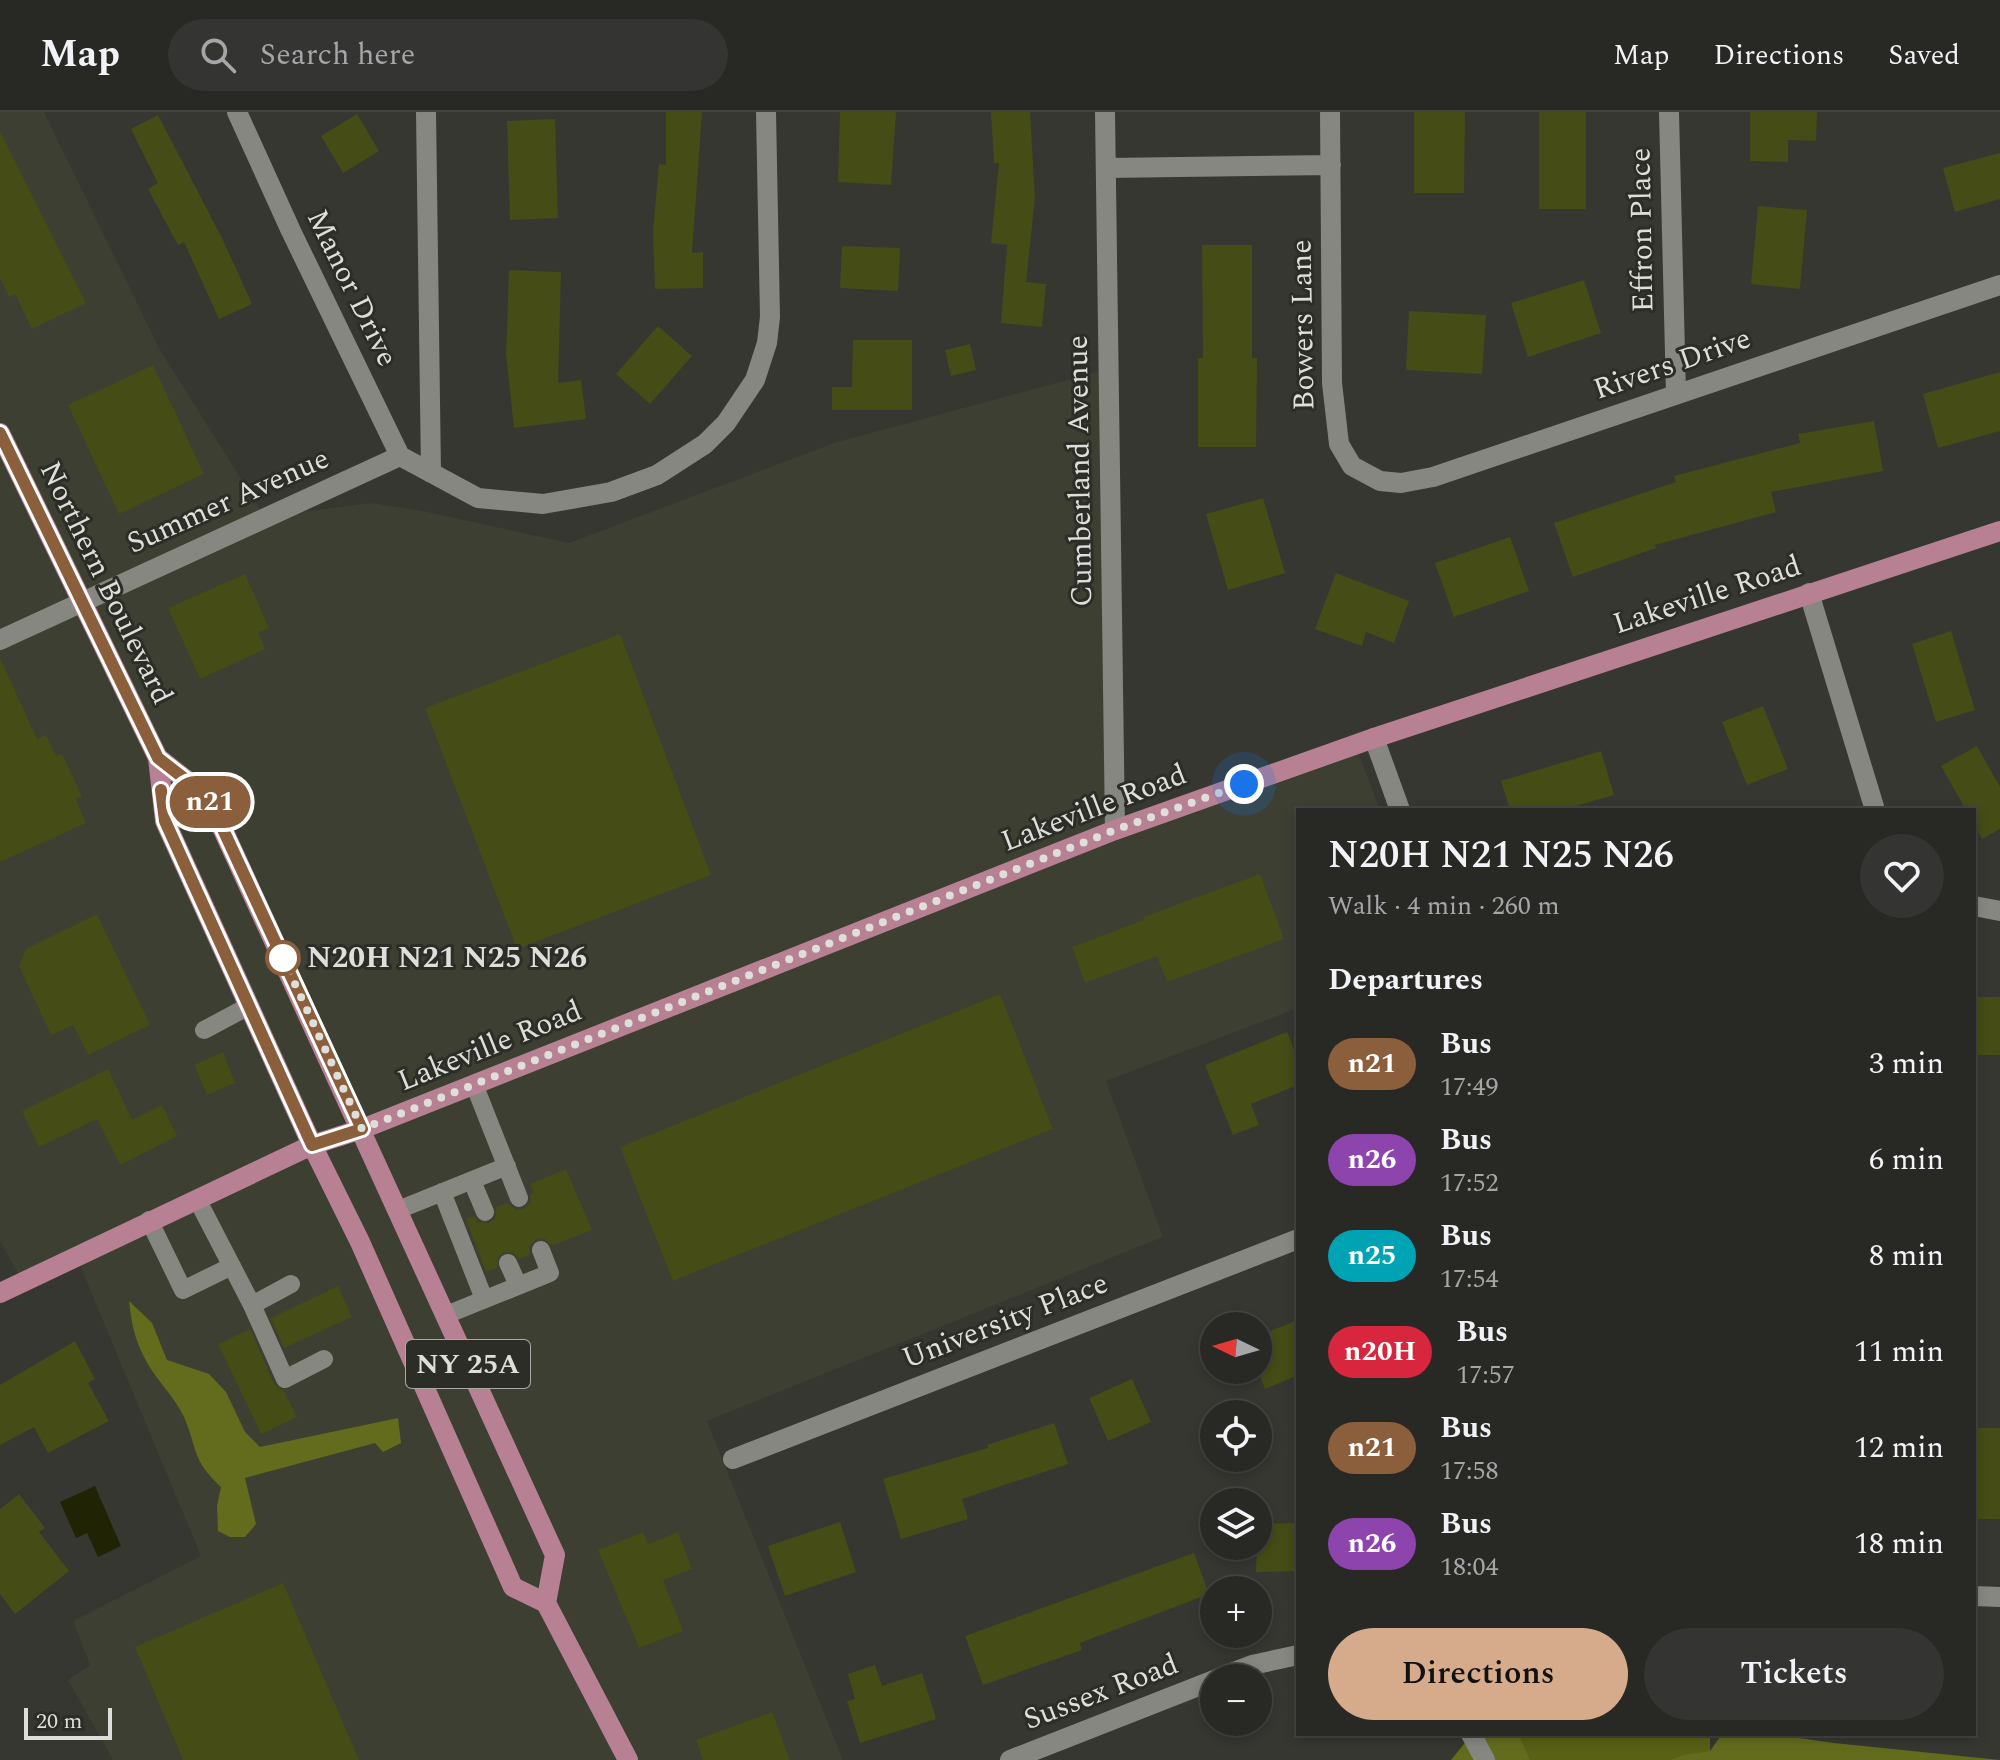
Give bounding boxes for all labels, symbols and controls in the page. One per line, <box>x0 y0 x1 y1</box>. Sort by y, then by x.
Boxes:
search box <box>168 19 728 91</box>
text: Map <box>40 26 120 84</box>
text: Search here <box>260 32 415 78</box>
icon: search <box>196 33 240 77</box>
text: Map <box>1613 34 1670 77</box>
text: Directions <box>1714 34 1844 77</box>
text: Saved <box>1888 34 1960 77</box>
street label: Effron Place <box>1618 147 1666 313</box>
street label: Manor Drive <box>294 202 410 374</box>
street label: Bowers Lane <box>1279 239 1327 411</box>
street label: Rivers Drive <box>1587 316 1757 412</box>
street label: Cumberland Avenue <box>1055 335 1105 607</box>
street label: Summer Avenue <box>119 436 337 566</box>
street label: Northern Boulevard <box>27 454 185 712</box>
street label: Lakeville Road <box>1607 543 1807 647</box>
street label: Lakeville Road <box>995 752 1193 864</box>
your location <box>1224 764 1264 804</box>
line badge: n21 <box>164 776 256 828</box>
text: n21 <box>186 780 234 823</box>
text: N20H N21 N25 N26 <box>1328 827 1674 885</box>
button: heart <box>1860 834 1944 918</box>
text: Walk · 4 min · 260 m <box>1328 886 1560 926</box>
place label: N20H N21 N25 N26 <box>307 935 587 981</box>
marker: N20H N21 N25 N26 <box>266 941 300 975</box>
text: Departures <box>1328 957 1483 1003</box>
street label: Lakeville Road <box>391 988 589 1104</box>
text: Bus <box>1440 1021 1492 1067</box>
text: 3 min <box>1869 1041 1944 1087</box>
text: n21 <box>1348 1042 1396 1085</box>
text: 17:49 <box>1440 1067 1499 1107</box>
text: Bus <box>1440 1117 1492 1163</box>
text: 6 min <box>1869 1137 1944 1183</box>
text: n26 <box>1348 1138 1396 1181</box>
text: 17:52 <box>1440 1163 1499 1203</box>
text: Bus <box>1440 1213 1492 1259</box>
text: 8 min <box>1869 1233 1944 1279</box>
text: n25 <box>1348 1234 1396 1277</box>
text: 17:54 <box>1440 1259 1499 1299</box>
street label: University Place <box>895 1261 1115 1381</box>
text: Bus <box>1456 1309 1508 1355</box>
north arrow <box>1200 1312 1272 1384</box>
map controls <box>1200 1312 1272 1736</box>
text: 11 min <box>1854 1329 1944 1375</box>
text: n20H <box>1344 1330 1416 1373</box>
road number: NY 25A <box>406 1340 530 1388</box>
text: 17:57 <box>1456 1355 1515 1395</box>
button: locate <box>1200 1400 1272 1472</box>
text: Bus <box>1440 1405 1492 1451</box>
text: 12 min <box>1854 1425 1944 1471</box>
text: n21 <box>1348 1426 1396 1469</box>
text: 17:58 <box>1440 1451 1499 1491</box>
button: layers <box>1200 1488 1272 1560</box>
text: Bus <box>1440 1501 1492 1547</box>
text: 18 min <box>1854 1521 1944 1567</box>
text: n26 <box>1348 1522 1396 1565</box>
text: 18:04 <box>1440 1547 1499 1587</box>
button: + <box>1200 1576 1272 1648</box>
button: Directions <box>1328 1628 1628 1720</box>
button: Tickets <box>1644 1628 1944 1720</box>
street label: Sussex Road <box>1017 1641 1185 1743</box>
button: − <box>1200 1664 1272 1736</box>
scale bar <box>24 1704 112 1740</box>
text: 20 m <box>36 1705 82 1738</box>

